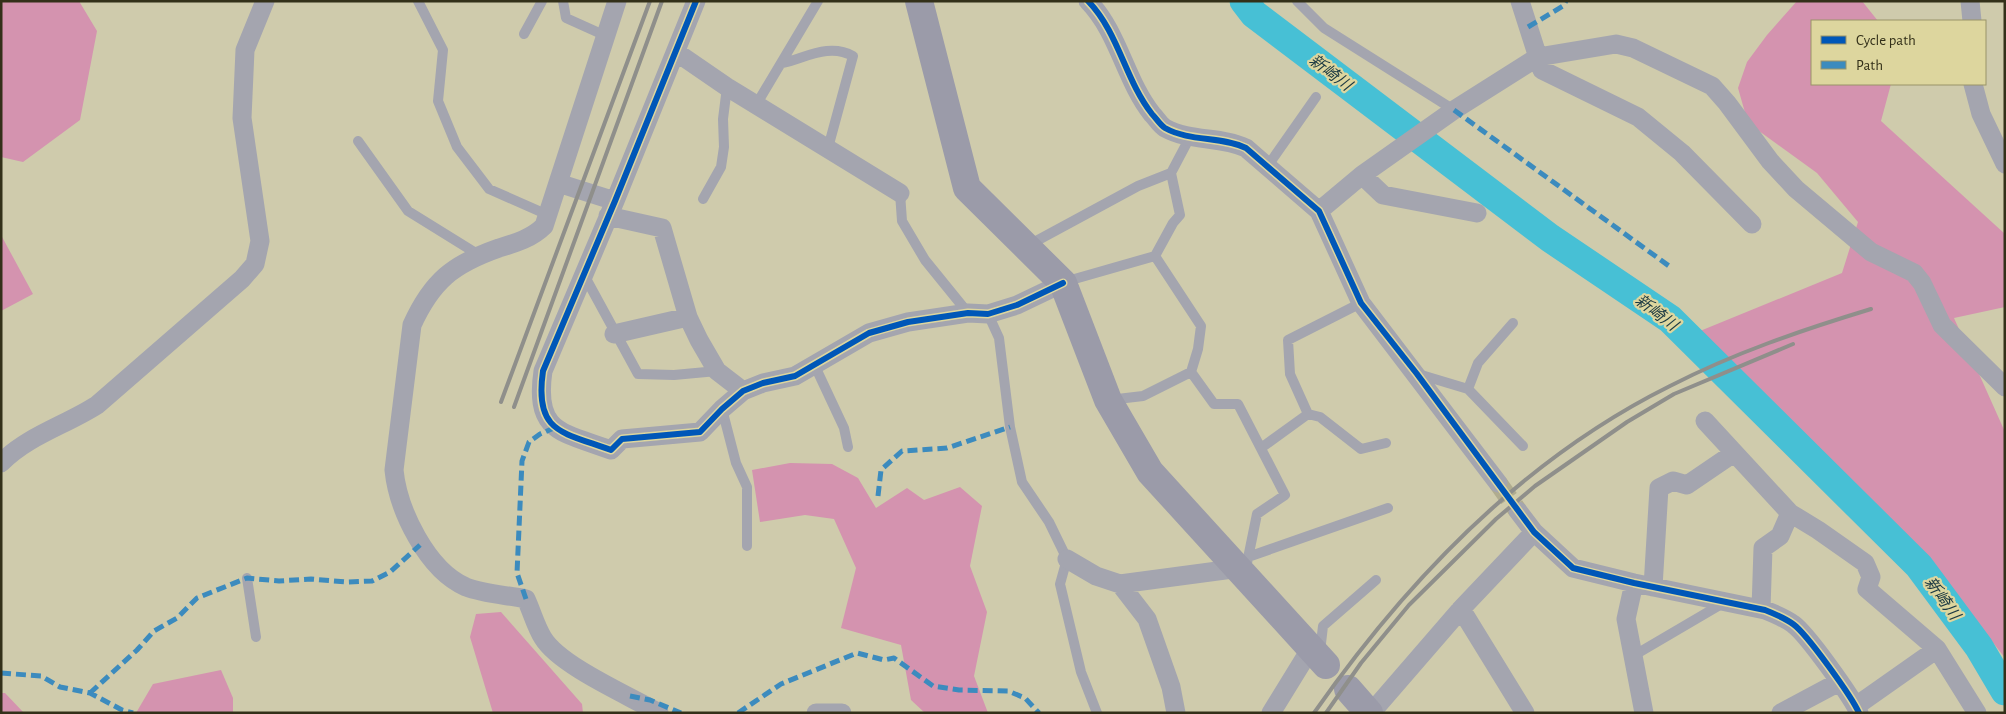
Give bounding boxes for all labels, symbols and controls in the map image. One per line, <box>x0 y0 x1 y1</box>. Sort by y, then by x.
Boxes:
legend <box>1811 20 1986 85</box>
text: Cycle path <box>1856 33 1916 48</box>
water label: 新崎川 <box>1306 51 1357 95</box>
text: Path <box>1856 58 1883 73</box>
water label: 新崎川 <box>1632 291 1683 335</box>
water label: 新崎川 <box>1922 574 1965 624</box>

